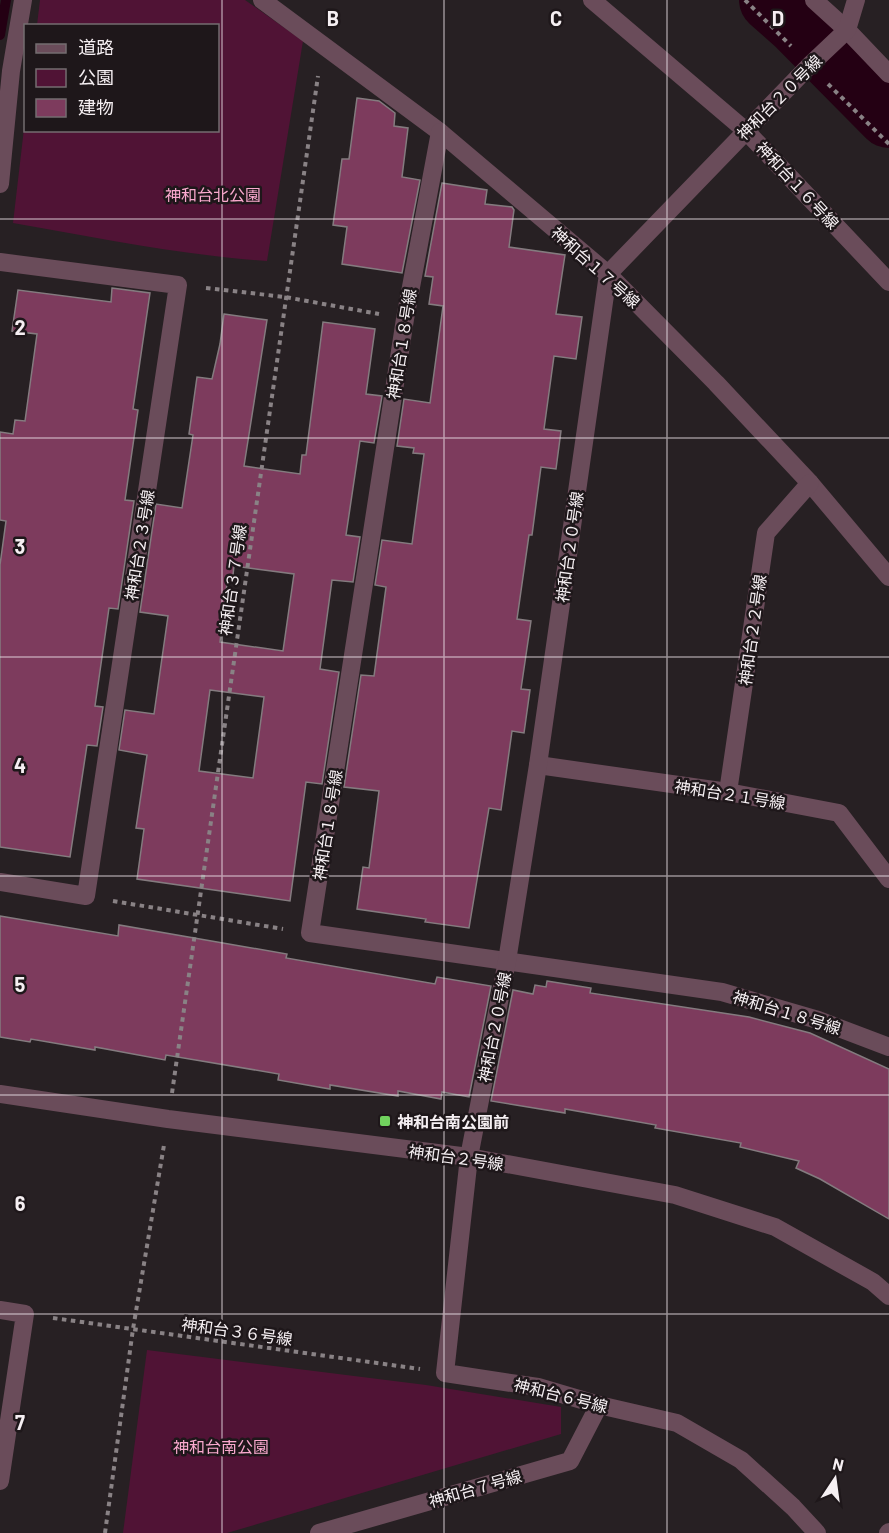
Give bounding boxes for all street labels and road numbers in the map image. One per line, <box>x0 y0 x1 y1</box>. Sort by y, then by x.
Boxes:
street label: 神和台２０号線 <box>733 51 825 143</box>
street label: 神和台１６号線 <box>753 138 843 232</box>
street label: 神和台１７号線 <box>548 222 644 312</box>
street label: 神和台１８号線 <box>383 287 419 401</box>
street label: 神和台２３号線 <box>121 488 157 602</box>
street label: 神和台２０号線 <box>552 490 586 604</box>
street label: 神和台３７号線 <box>215 523 249 637</box>
street label: 神和台２２号線 <box>735 573 769 687</box>
street label: 神和台１８号線 <box>309 768 345 882</box>
street label: 神和台２１号線 <box>673 776 787 812</box>
street label: 神和台２０号線 <box>474 970 514 1084</box>
street label: 神和台１８号線 <box>731 987 843 1037</box>
street label: 神和台２号線 <box>407 1141 505 1173</box>
street label: 神和台３６号線 <box>180 1314 294 1348</box>
street label: 神和台６号線 <box>512 1374 610 1416</box>
street label: 神和台７号線 <box>426 1466 524 1510</box>

